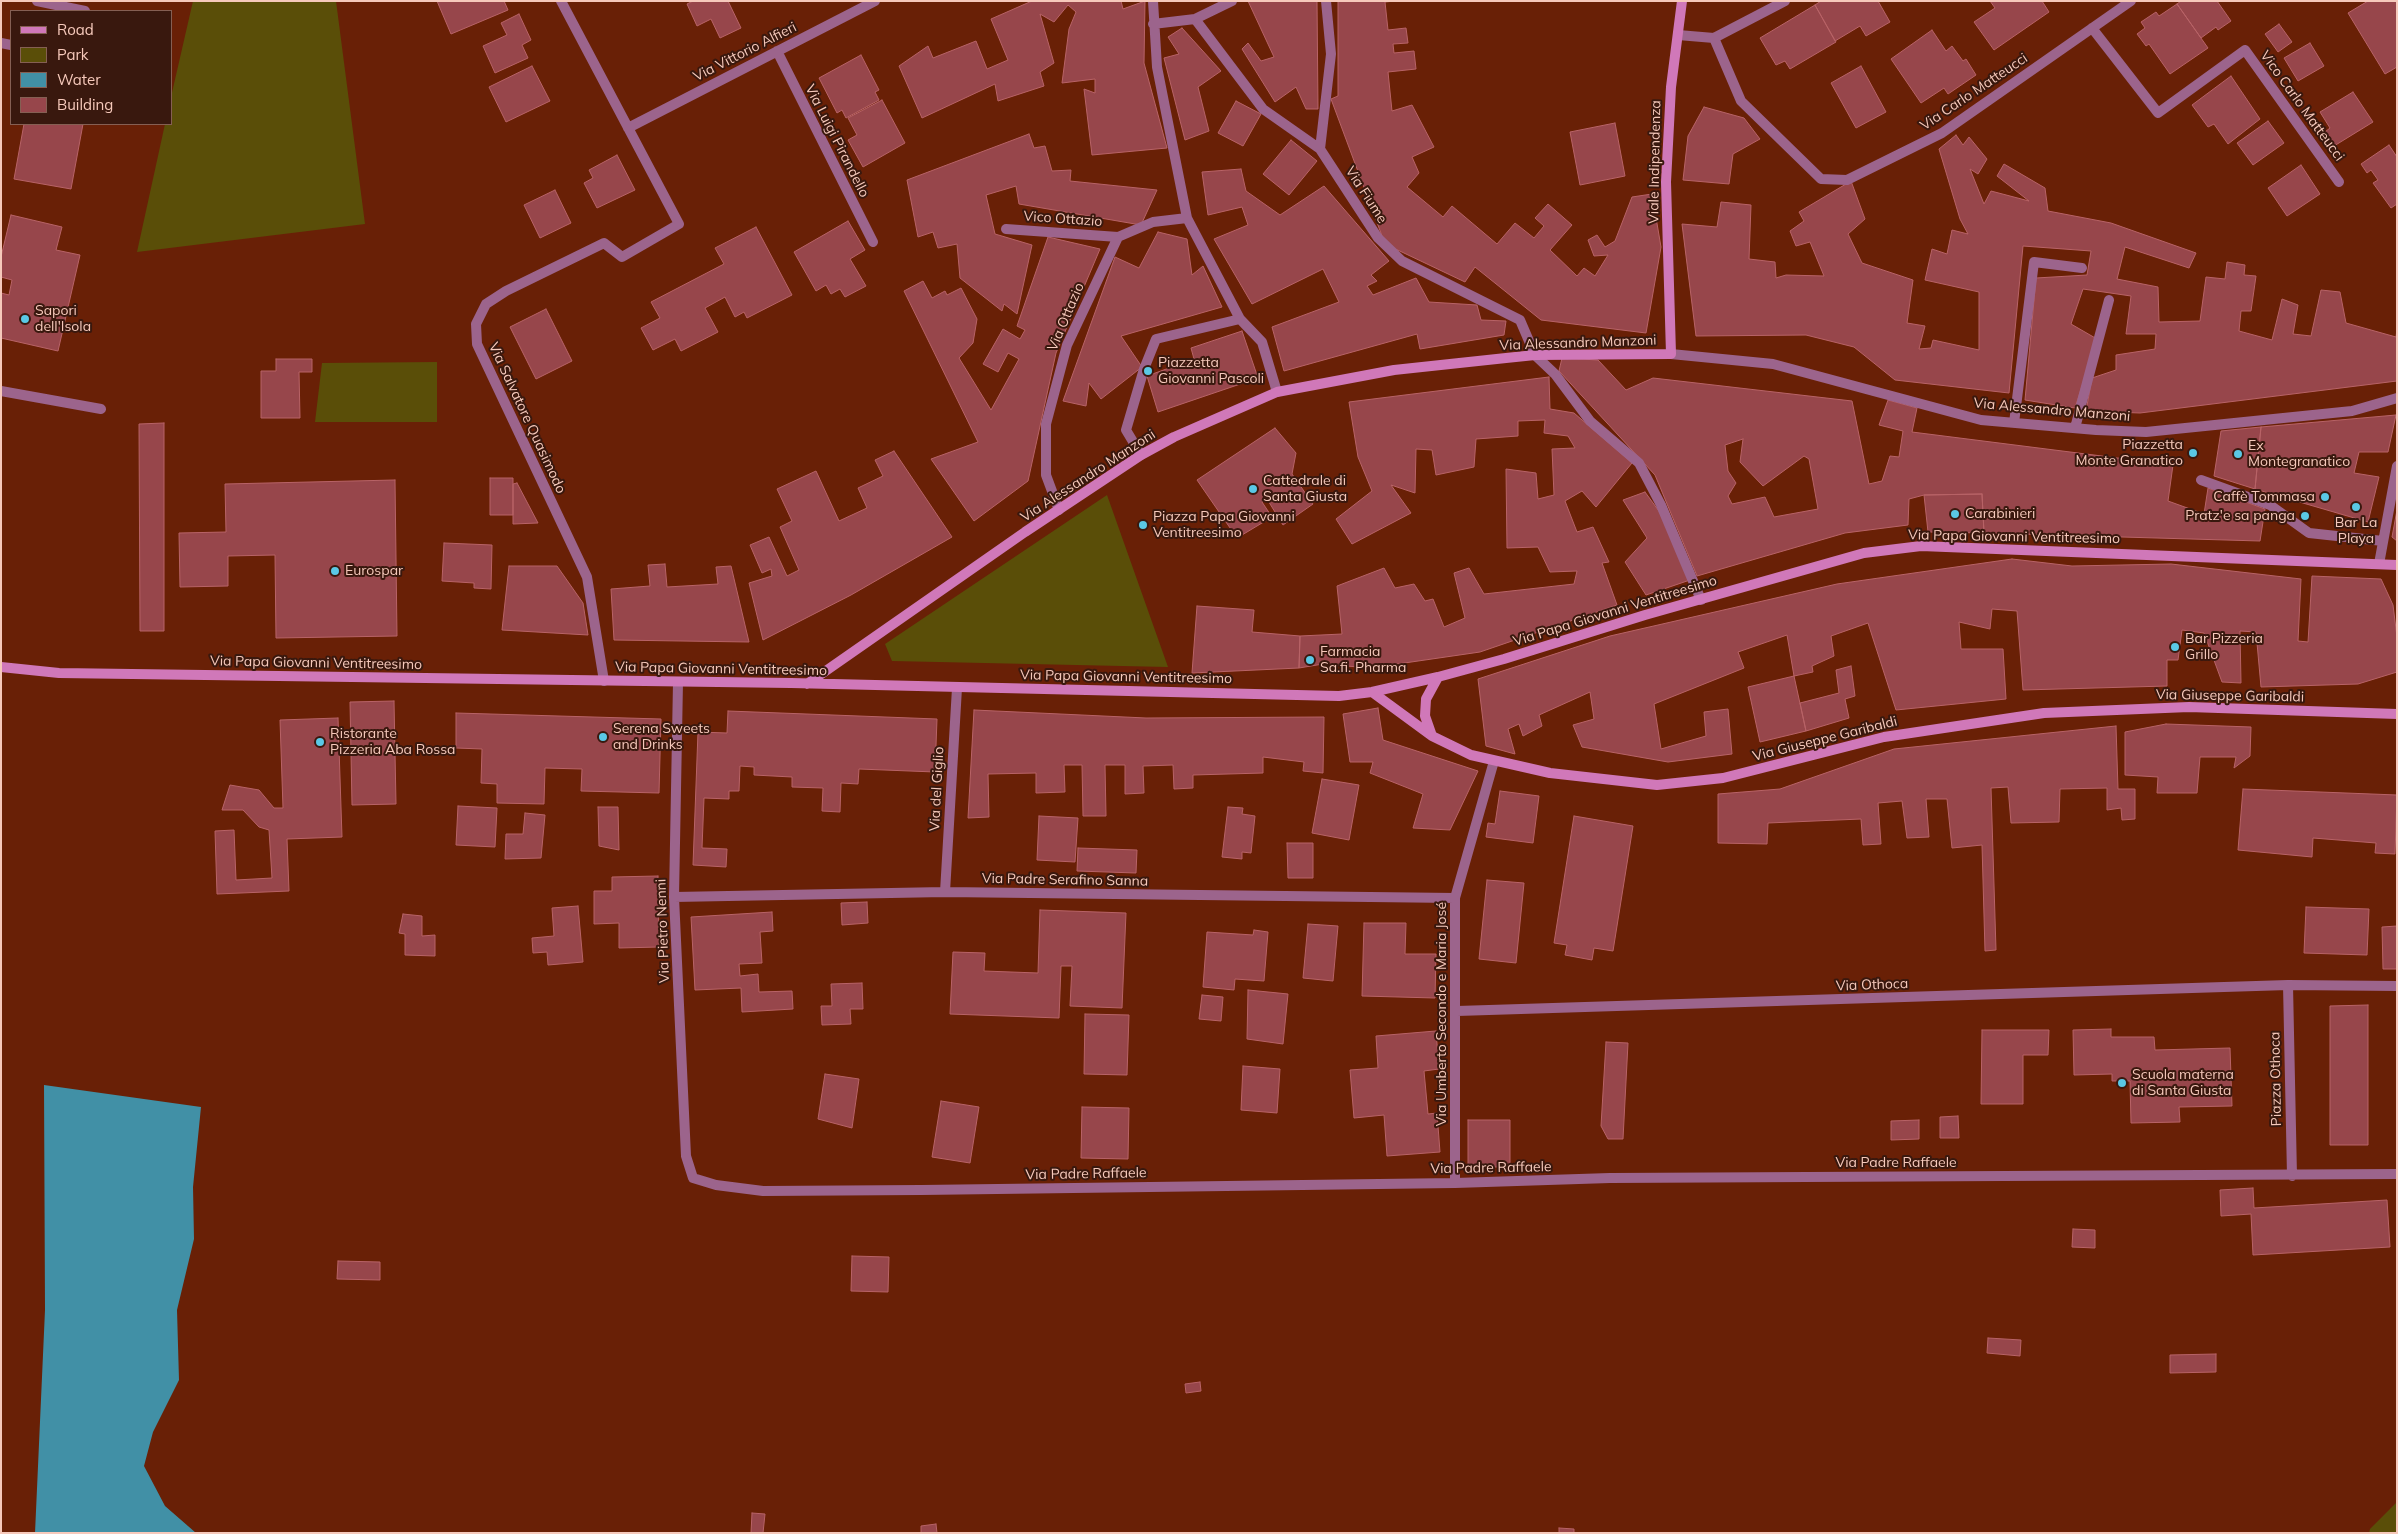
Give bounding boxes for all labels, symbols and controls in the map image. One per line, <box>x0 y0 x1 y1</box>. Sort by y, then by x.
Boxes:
legend <box>10 10 172 125</box>
street label: Via Vittorio Alfieri <box>691 19 799 85</box>
text: Road <box>57 20 94 39</box>
text: Park <box>57 45 89 64</box>
street label: Vico Carlo Matteucci <box>2256 48 2348 164</box>
street label: Via Carlo Matteucci <box>1917 50 2031 134</box>
text: Water <box>57 70 101 89</box>
street label: Via Luigi Pirandello <box>801 82 873 200</box>
text: Building <box>57 95 113 114</box>
street label: Viale Indipendenza <box>1646 100 1664 224</box>
street label: Via Fiume <box>1341 163 1391 227</box>
street label: Vico Ottazio <box>1023 208 1103 230</box>
street label: Via Ottazio <box>1044 280 1088 354</box>
place label: Sapori dell'Isola <box>35 303 91 336</box>
marker: Sapori dell'Isola <box>19 313 31 325</box>
street label: Via Alessandro Manzoni <box>1499 332 1657 354</box>
street label: Via Salvatore Quasimodo <box>485 340 569 496</box>
place label: Piazzetta Giovanni Pascoli <box>1158 355 1264 388</box>
marker: Piazzetta Giovanni Pascoli <box>1142 365 1154 377</box>
street label: Via Alessandro Manzoni <box>1973 395 2131 425</box>
street label: Via Alessandro Manzoni <box>1018 426 1158 526</box>
place label: Piazzetta Monte Granatico <box>2075 437 2183 470</box>
place label: Ex Montegranatico <box>2248 438 2350 471</box>
marker: Piazzetta Monte Granatico <box>2187 447 2199 459</box>
marker: Ex Montegranatico <box>2232 448 2244 460</box>
place label: Cattedrale di Santa Giusta <box>1263 473 1347 506</box>
marker: Cattedrale di Santa Giusta <box>1247 483 1259 495</box>
place label: Caffè Tommasa <box>2213 489 2315 505</box>
marker: Caffè Tommasa <box>2319 491 2331 503</box>
marker: Bar La Playa <box>2350 501 2362 513</box>
place label: Carabinieri <box>1965 506 2035 522</box>
marker: Carabinieri <box>1949 508 1961 520</box>
place label: Pratz'e sa panga <box>2185 508 2295 524</box>
place label: Piazza Papa Giovanni Ventitreesimo <box>1153 509 1295 542</box>
marker: Pratz'e sa panga <box>2299 510 2311 522</box>
place label: Bar La Playa <box>2335 515 2377 548</box>
marker: Piazza Papa Giovanni Ventitreesimo <box>1137 519 1149 531</box>
street label: Via Papa Giovanni Ventitreesimo <box>1908 527 2120 547</box>
place label: Eurospar <box>345 563 403 579</box>
marker: Eurospar <box>329 565 341 577</box>
street label: Via Papa Giovanni Ventitreesimo <box>1511 572 1719 650</box>
place label: Bar Pizzeria Grillo <box>2185 631 2263 664</box>
marker: Bar Pizzeria Grillo <box>2169 641 2181 653</box>
place label: Farmacia Sa.fi. Pharma <box>1320 644 1406 676</box>
street label: Via Papa Giovanni Ventitreesimo <box>210 653 422 673</box>
marker: Farmacia Sa.fi. Pharma <box>1304 654 1316 666</box>
street label: Via Papa Giovanni Ventitreesimo <box>615 659 827 679</box>
street label: Via Papa Giovanni Ventitreesimo <box>1020 667 1232 687</box>
street label: Via Giuseppe Garibaldi <box>2156 686 2304 706</box>
street label: Via Giuseppe Garibaldi <box>1751 713 1899 765</box>
place label: Serena Sweets and Drinks <box>613 721 710 754</box>
place label: Ristorante Pizzeria Aba Rossa <box>330 726 455 759</box>
marker: Serena Sweets and Drinks <box>597 731 609 743</box>
marker: Ristorante Pizzeria Aba Rossa <box>314 736 326 748</box>
street label: Via del Giglio <box>926 746 948 832</box>
street label: Via Padre Serafino Sanna <box>982 870 1148 890</box>
street label: Via Pietro Nenni <box>653 878 673 984</box>
street label: Via Umberto Secondo e Maria José <box>1434 902 1450 1126</box>
street label: Via Othoca <box>1836 975 1908 995</box>
street label: Piazza Othoca <box>2267 1032 2285 1126</box>
place label: Scuola materna di Santa Giusta <box>2132 1067 2234 1100</box>
marker: Scuola materna di Santa Giusta <box>2116 1077 2128 1089</box>
street label: Via Padre Raffaele <box>1835 1155 1957 1171</box>
street label: Via Padre Raffaele <box>1430 1159 1552 1177</box>
street label: Via Padre Raffaele <box>1025 1165 1147 1183</box>

